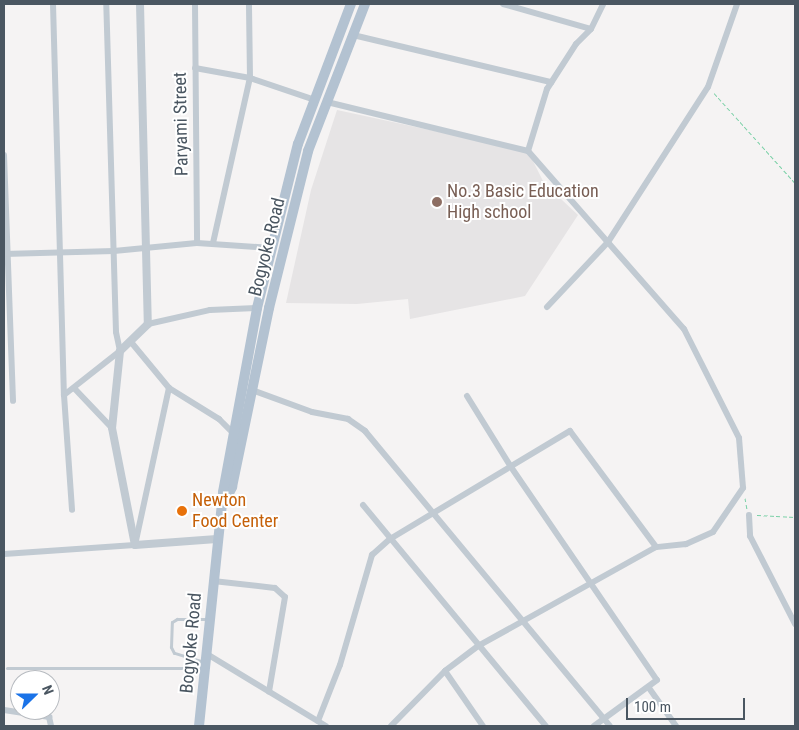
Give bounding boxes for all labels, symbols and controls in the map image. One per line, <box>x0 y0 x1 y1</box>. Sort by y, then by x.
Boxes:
street label: Paryami Street <box>169 72 193 176</box>
place label: No.3 Basic Education High school <box>447 181 599 223</box>
street label: Bogyoke Road <box>244 195 290 299</box>
marker: No.3 Basic Education High school <box>431 196 443 208</box>
place label: Newton Food Center <box>192 490 278 532</box>
marker: Newton Food Center <box>176 505 188 517</box>
street label: Bogyoke Road <box>176 592 206 694</box>
north arrow <box>10 670 60 720</box>
text: N <box>39 683 57 697</box>
scale bar <box>629 688 748 720</box>
text: 100 m <box>634 698 671 716</box>

